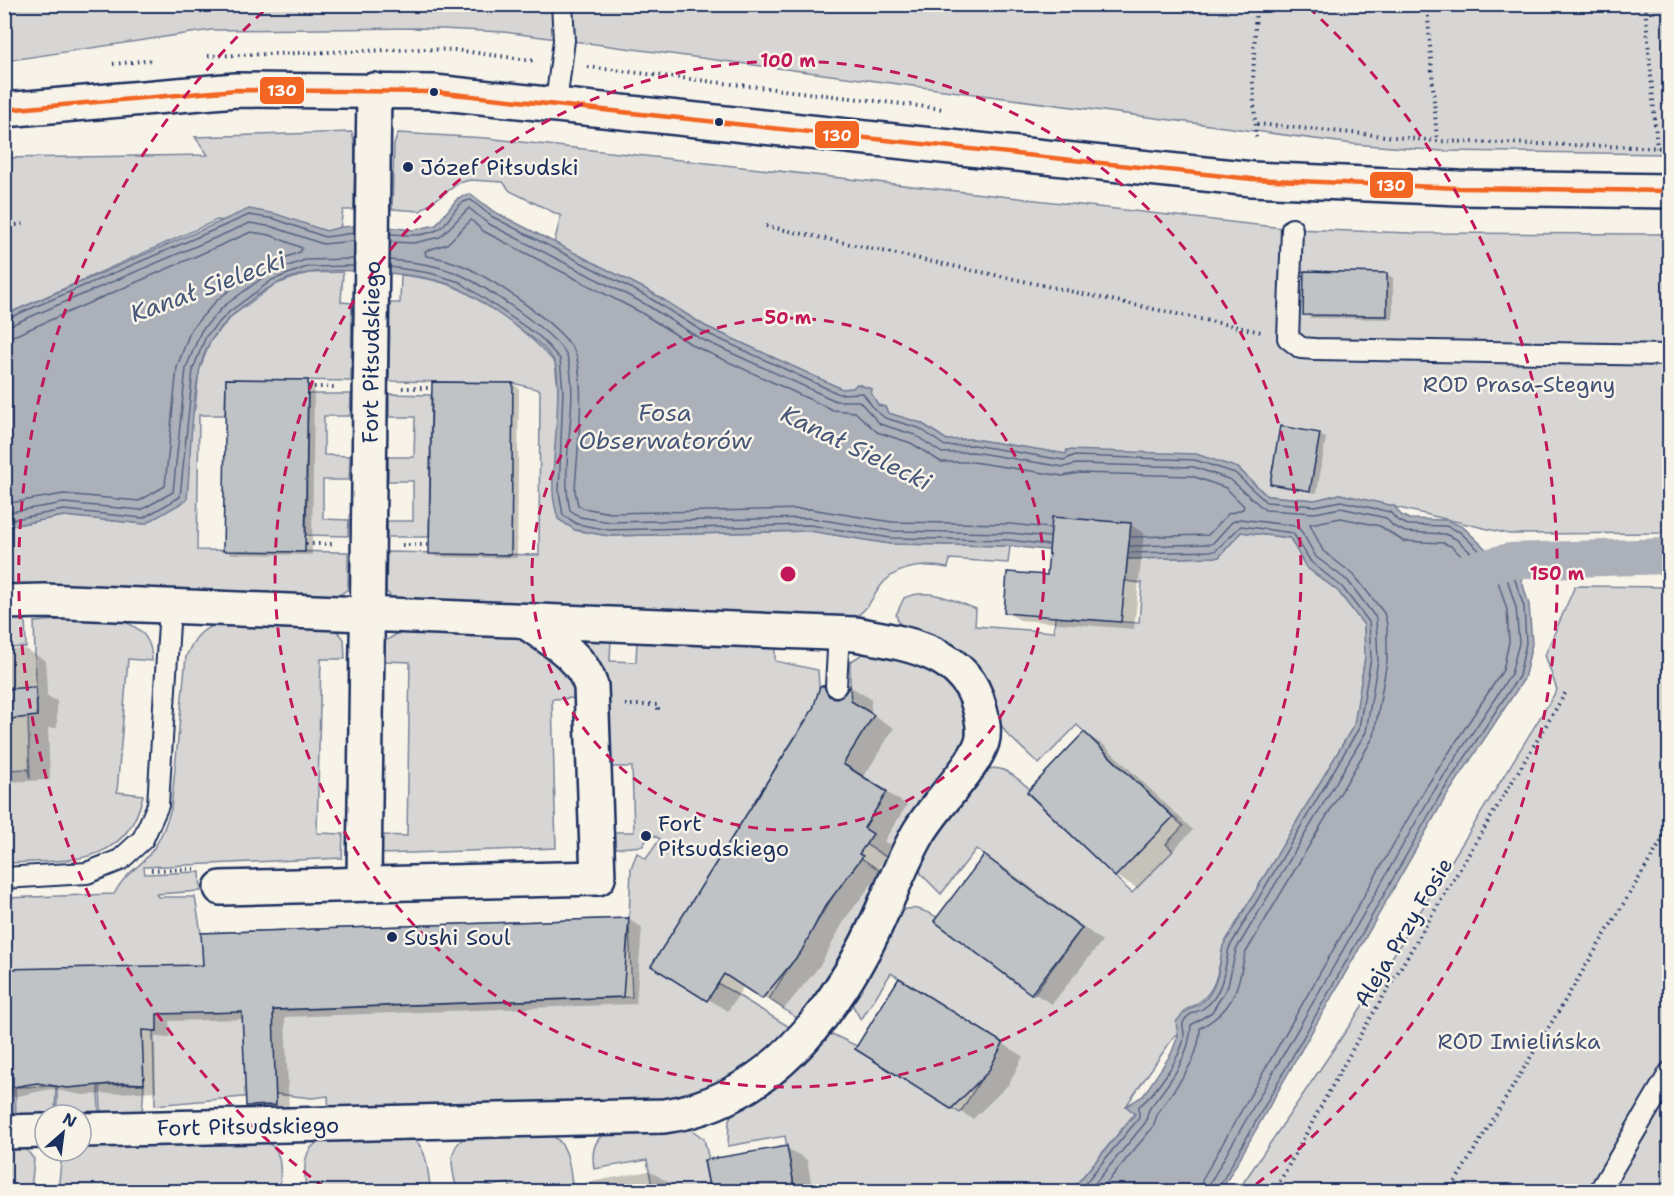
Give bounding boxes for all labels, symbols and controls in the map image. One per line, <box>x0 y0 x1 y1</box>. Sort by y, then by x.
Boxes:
text: 100 m <box>760 49 816 73</box>
line badge: 130 <box>259 76 305 105</box>
text: 130 <box>267 80 297 101</box>
unlabelled marker <box>428 86 440 98</box>
unlabelled marker <box>713 116 725 128</box>
line badge: 130 <box>814 120 860 149</box>
text: 130 <box>822 125 852 146</box>
place label: Józef Piłsudski <box>420 153 579 182</box>
marker: Józef Piłsudski <box>401 160 415 174</box>
line badge: 130 <box>1369 171 1414 199</box>
text: 130 <box>1376 175 1406 196</box>
water label: Kanał Sielecki <box>126 244 291 330</box>
street label: Fort Piłsudskiego <box>356 261 387 443</box>
text: 50 m <box>765 306 812 330</box>
park label: ROD Prasa-Stegny <box>1423 370 1615 399</box>
water label: Fosa Obserwatorów <box>578 397 753 457</box>
water label: Kanał Sielecki <box>776 398 937 499</box>
text: 150 m <box>1530 562 1585 586</box>
centre of rings <box>778 564 798 584</box>
place label: Fort Piłsudskiego <box>658 809 789 863</box>
marker: Fort Piłsudskiego <box>639 829 653 843</box>
street label: Aleja Przy Fosie <box>1347 852 1460 1012</box>
place label: Sushi Soul <box>404 923 511 952</box>
marker: Sushi Soul <box>385 930 399 944</box>
park label: ROD Imielińska <box>1437 1027 1601 1056</box>
north arrow <box>33 1103 93 1163</box>
text: N <box>59 1108 80 1132</box>
street label: Fort Piłsudskiego <box>157 1110 339 1143</box>

